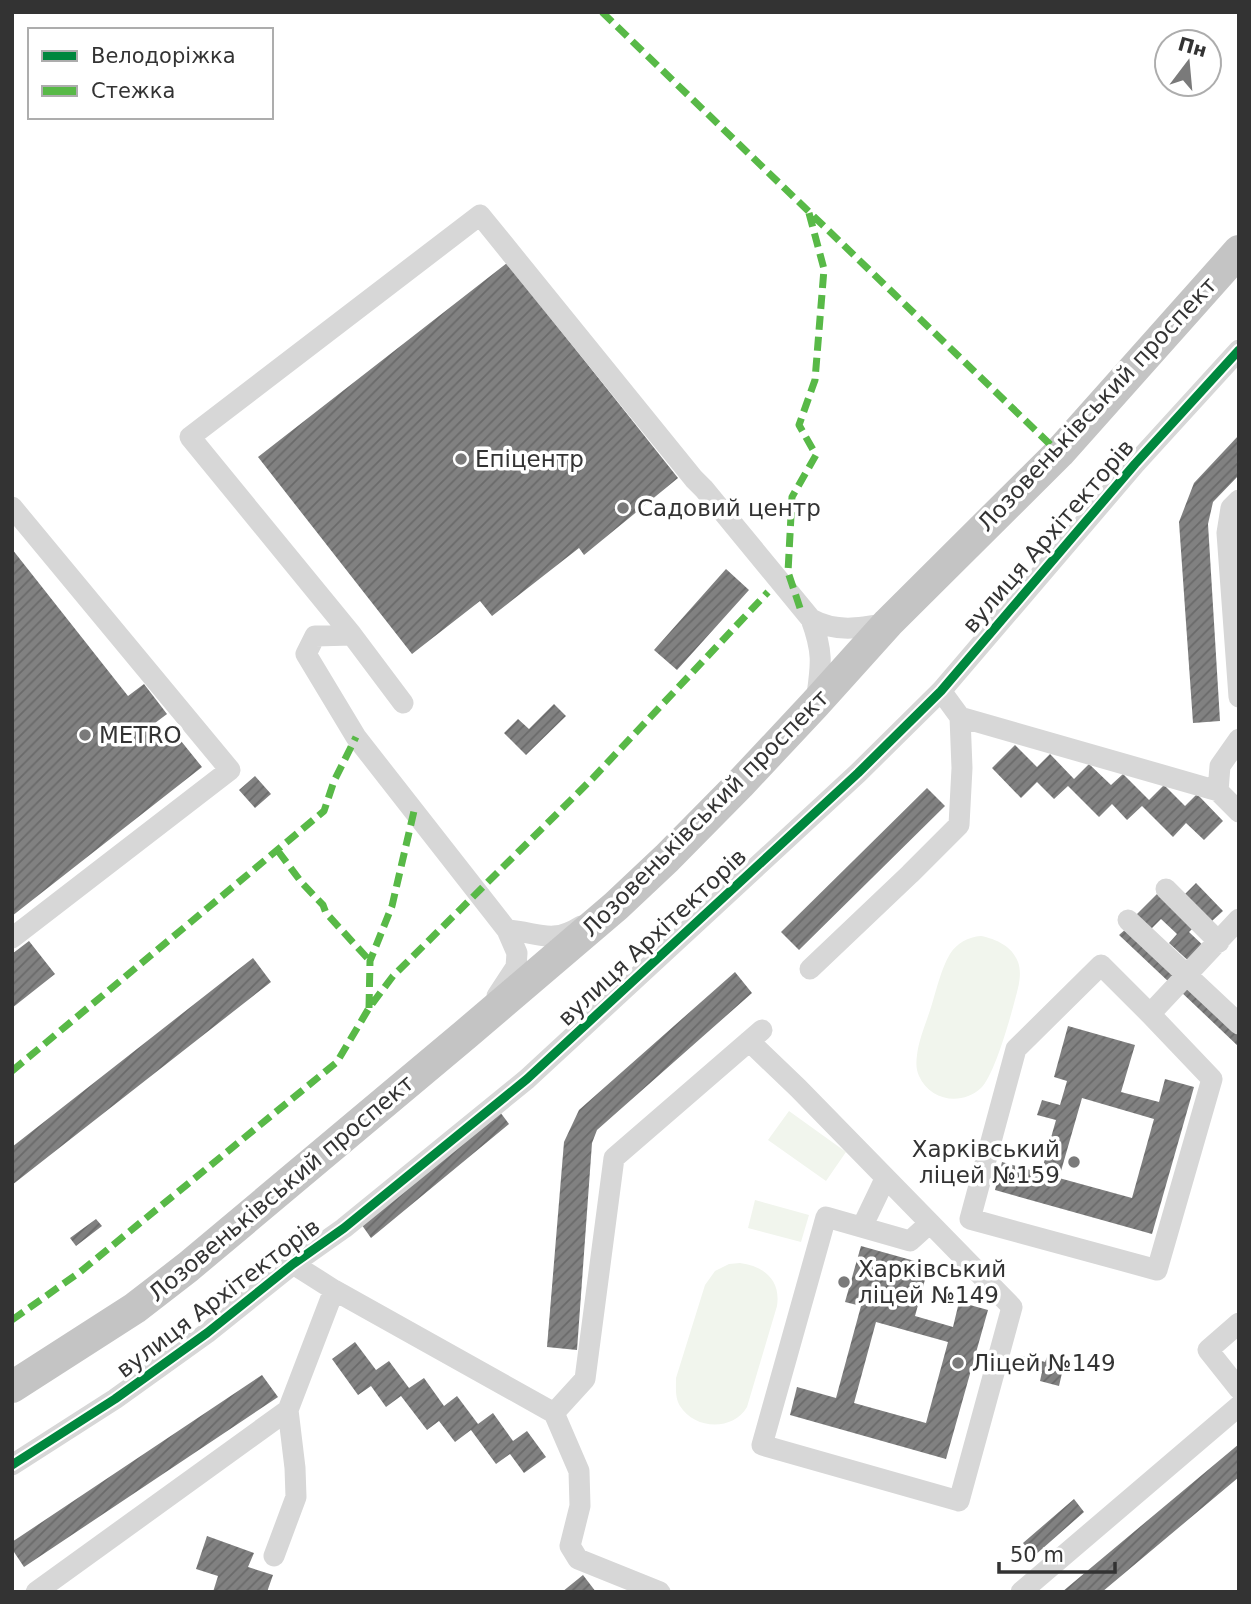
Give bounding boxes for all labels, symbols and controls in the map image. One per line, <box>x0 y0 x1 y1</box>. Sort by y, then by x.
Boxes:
legend <box>28 28 273 119</box>
north arrow <box>1153 28 1223 98</box>
text: Пн <box>1176 32 1210 61</box>
text: Велодоріжка <box>91 44 236 68</box>
text: Стежка <box>91 79 175 103</box>
street label: Лозовеньківський проспект <box>972 272 1222 536</box>
street label: вулиця Архітекторів <box>957 434 1139 638</box>
place label: Епіцентр <box>475 446 584 472</box>
marker: Епіцентр <box>453 451 469 467</box>
place label: Садовий центр <box>637 495 821 521</box>
marker: Садовий центр <box>615 500 631 516</box>
street label: Лозовеньківський проспект <box>576 684 834 942</box>
place label: METRO <box>99 722 182 748</box>
marker: METRO <box>77 727 93 743</box>
street label: вулиця Архітекторів <box>553 843 751 1031</box>
street label: Лозовеньківський проспект <box>143 1069 419 1307</box>
place label: Харківський ліцей №159 <box>912 1136 1060 1188</box>
marker: Харківський ліцей №159 <box>1066 1154 1082 1170</box>
street label: вулиця Архітекторів <box>111 1213 325 1383</box>
place label: Харківський ліцей №149 <box>858 1256 1006 1308</box>
marker: Харківський ліцей №149 <box>836 1274 852 1290</box>
place label: Ліцей №149 <box>972 1350 1116 1376</box>
marker: Ліцей №149 <box>950 1355 966 1371</box>
scale bar <box>999 1530 1114 1574</box>
text: 50 m <box>1010 1543 1064 1567</box>

